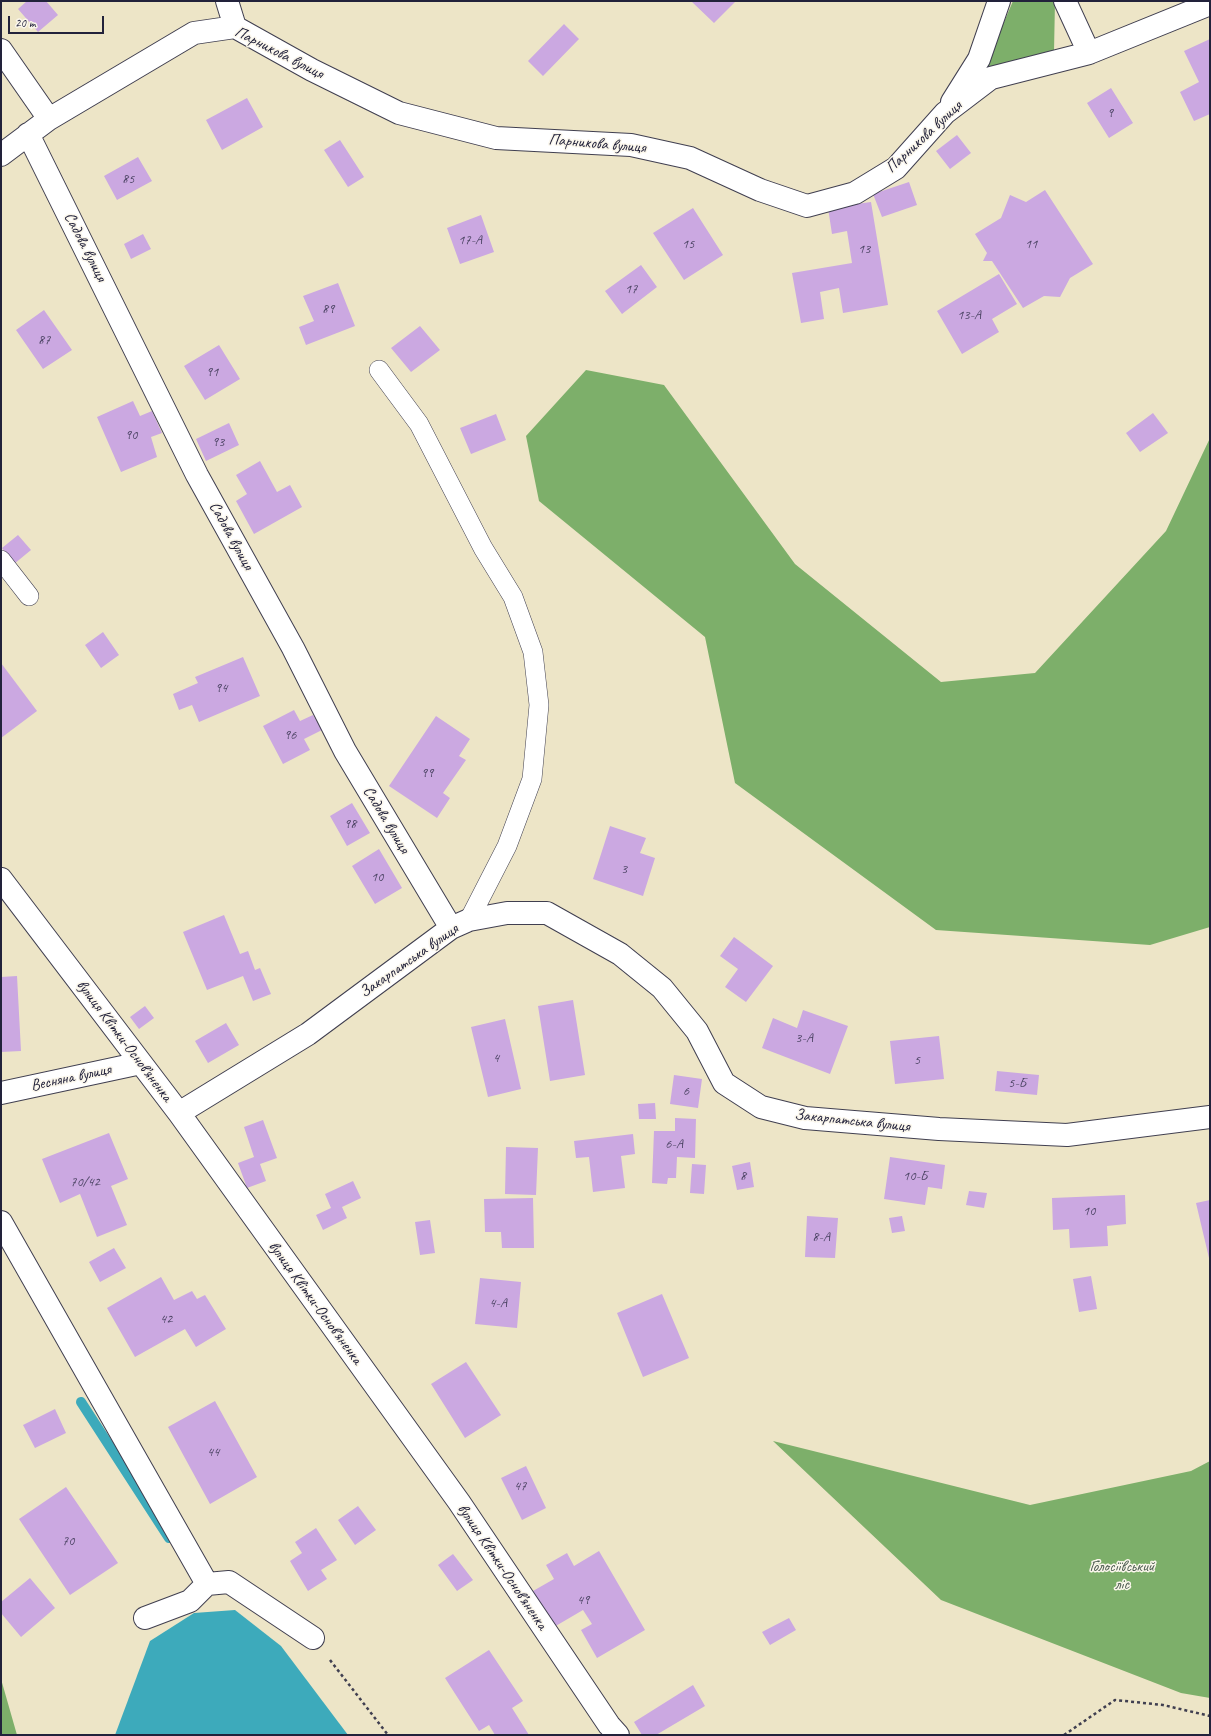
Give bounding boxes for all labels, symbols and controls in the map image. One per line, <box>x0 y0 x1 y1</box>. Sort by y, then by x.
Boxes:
scale bar <box>10 8 106 34</box>
text: 20 m <box>15 15 35 31</box>
street label: Парникова вулиця <box>231 22 327 84</box>
street label: Парникова вулиця <box>882 97 966 177</box>
house number: 9 <box>1107 105 1113 121</box>
street label: Парникова вулиця <box>548 130 646 158</box>
house number: 85 <box>122 171 134 187</box>
street label: Садова вулиця <box>59 209 111 285</box>
house number: 17-А <box>458 232 482 248</box>
house number: 15 <box>682 236 694 252</box>
house number: 11 <box>1025 236 1037 252</box>
house number: 13 <box>858 241 870 257</box>
house number: 17 <box>625 281 637 297</box>
house number: 89 <box>322 301 334 317</box>
house number: 13-А <box>957 307 981 323</box>
house number: 87 <box>38 332 50 348</box>
house number: 91 <box>206 364 218 380</box>
house number: 90 <box>125 427 137 443</box>
house number: 93 <box>212 434 224 450</box>
street label: Садова вулиця <box>204 499 258 573</box>
house number: 94 <box>215 680 227 696</box>
house number: 96 <box>284 727 296 743</box>
house number: 99 <box>421 765 433 781</box>
street label: Садова вулиця <box>358 783 414 857</box>
house number: 98 <box>344 816 356 832</box>
house number: 3 <box>621 861 627 877</box>
house number: 10 <box>371 869 383 885</box>
street label: Закарпатська вулиця <box>356 920 462 1002</box>
street label: вулиця Квітки-Основ’яненка <box>72 976 176 1106</box>
house number: 3-А <box>795 1030 813 1046</box>
house number: 4 <box>493 1050 499 1066</box>
house number: 5 <box>914 1052 920 1068</box>
street label: Весняна вулиця <box>29 1060 113 1096</box>
house number: 5-Б <box>1008 1075 1026 1091</box>
house number: 6 <box>683 1083 689 1099</box>
street label: Закарпатська вулиця <box>793 1105 911 1137</box>
house number: 6-А <box>665 1136 683 1152</box>
house number: 8 <box>740 1168 746 1184</box>
house number: 10-Б <box>903 1168 927 1184</box>
house number: 70/42 <box>70 1174 100 1190</box>
house number: 10 <box>1083 1203 1095 1219</box>
house number: 8-А <box>812 1229 830 1245</box>
street label: вулиця Квітки-Основ’яненка <box>264 1238 366 1368</box>
house number: 4-А <box>489 1295 507 1311</box>
house number: 42 <box>160 1311 172 1327</box>
house number: 44 <box>207 1444 219 1460</box>
house number: 47 <box>514 1478 526 1494</box>
street label: вулиця Квітки-Основ’яненка <box>453 1500 551 1634</box>
house number: 70 <box>62 1533 74 1549</box>
park label: Голосіївський ліс <box>1090 1557 1154 1595</box>
house number: 49 <box>577 1592 589 1608</box>

